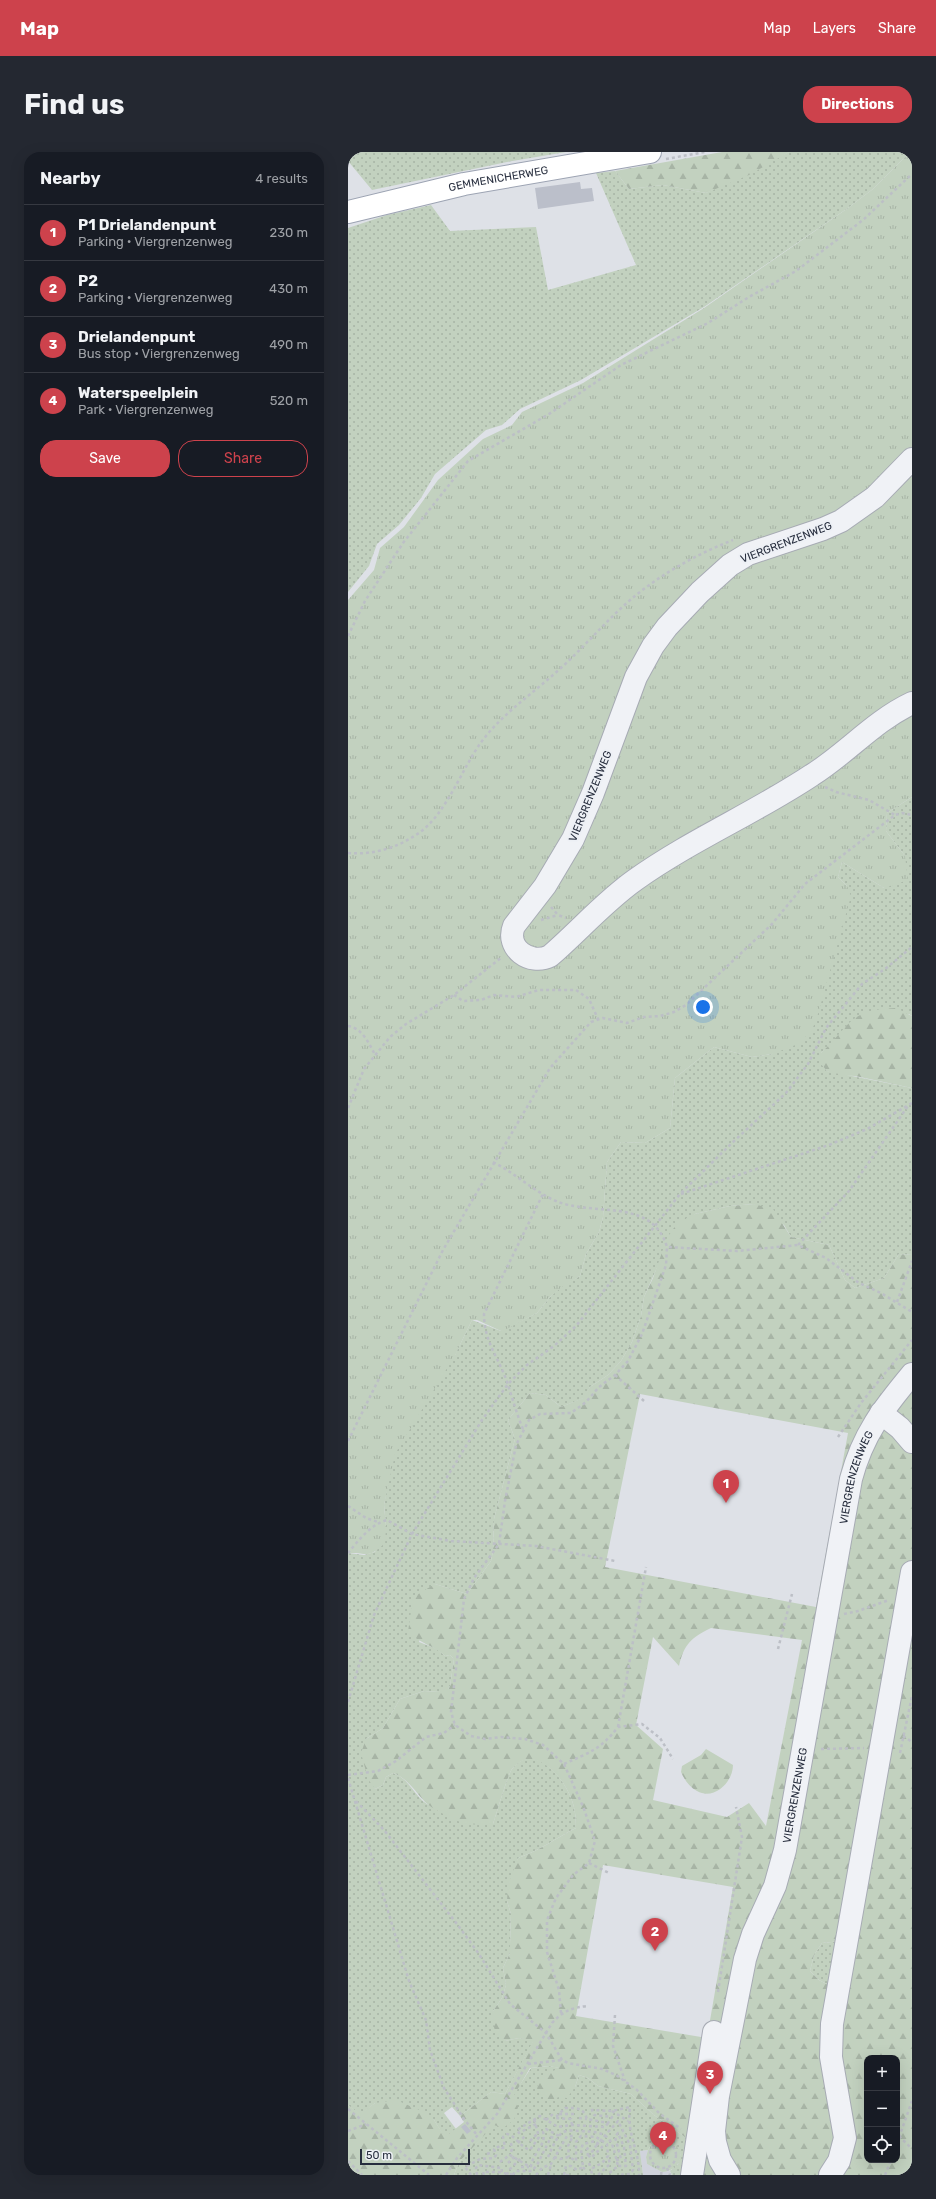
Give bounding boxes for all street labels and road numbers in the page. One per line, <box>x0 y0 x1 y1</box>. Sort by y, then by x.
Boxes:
street label: GEMMENICHERWEG <box>447 164 549 195</box>
street label: VIERGRENZENWEG <box>739 519 834 566</box>
street label: VIERGRENZENWEG <box>566 749 615 844</box>
street label: VIERGRENZENWEG <box>837 1429 876 1525</box>
street label: VIERGRENZENWEG <box>780 1747 810 1844</box>

